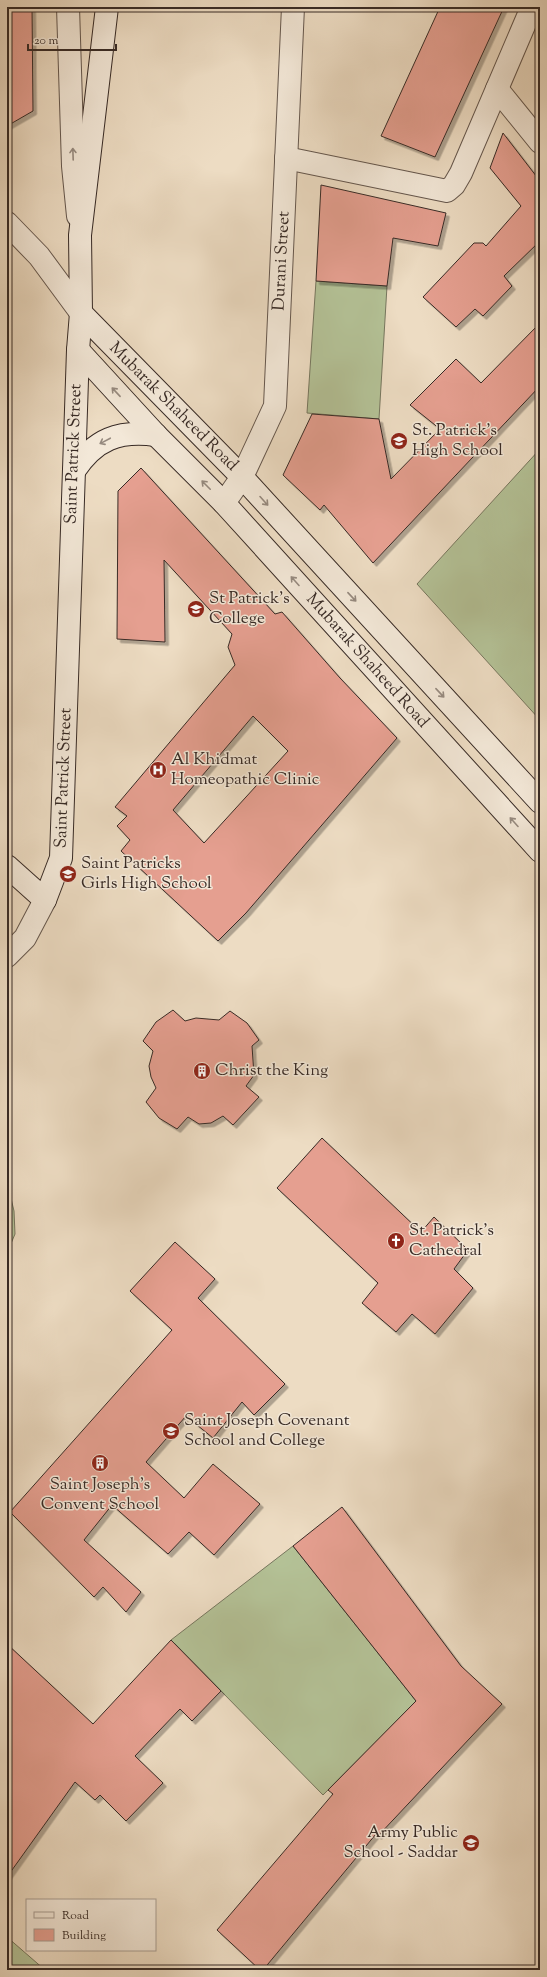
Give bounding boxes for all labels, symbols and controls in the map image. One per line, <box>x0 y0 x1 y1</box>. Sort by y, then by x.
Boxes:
scale bar <box>28 26 116 52</box>
text: 20 m <box>34 32 59 50</box>
one-way arrow <box>69 148 76 161</box>
street label: Durani Street <box>267 210 297 311</box>
street label: Mubarak Shaheed Road <box>103 337 243 477</box>
street label: Saint Patrick Street <box>60 383 88 525</box>
one-way arrow <box>111 387 121 397</box>
place label: St. Patrick's High School <box>412 419 503 463</box>
school or university icon: St. Patrick's High School <box>389 431 409 451</box>
one-way arrow <box>99 438 111 445</box>
one-way arrow <box>201 480 211 490</box>
one-way arrow <box>259 496 268 506</box>
one-way arrow <box>290 576 299 586</box>
place label: St Patrick's College <box>209 587 290 631</box>
street label: Mubarak Shaheed Road <box>300 588 434 734</box>
one-way arrow <box>347 592 356 603</box>
school or university icon: St Patrick's College <box>186 599 206 619</box>
one-way arrow <box>435 688 444 698</box>
street label: Saint Patrick Street <box>50 707 78 849</box>
place label: Al Khidmat Homeopathic Clinic <box>171 748 320 792</box>
hospital icon: Al Khidmat Homeopathic Clinic <box>148 760 168 780</box>
one-way arrow <box>509 817 518 827</box>
place label: Saint Patricks Girls High School <box>81 852 212 896</box>
school or university icon: Saint Patricks Girls High School <box>58 864 78 884</box>
place label: Christ the King <box>215 1059 328 1083</box>
building icon: Christ the King <box>192 1061 212 1081</box>
place label: St. Patrick's Cathedral <box>409 1219 494 1263</box>
church icon: St. Patrick's Cathedral <box>386 1231 406 1251</box>
place label: Saint Joseph Covenant School and College <box>184 1409 350 1453</box>
school or university icon: Saint Joseph Covenant School and College <box>161 1421 181 1441</box>
building icon: Saint Joseph's Convent School <box>90 1453 110 1473</box>
place label: Saint Joseph's Convent School <box>41 1473 160 1517</box>
place label: Army Public School - Saddar <box>343 1821 459 1865</box>
school or university icon: Army Public School - Saddar <box>461 1833 481 1853</box>
legend <box>26 1899 156 1951</box>
text: Road <box>62 1907 89 1925</box>
text: Building <box>62 1927 106 1945</box>

